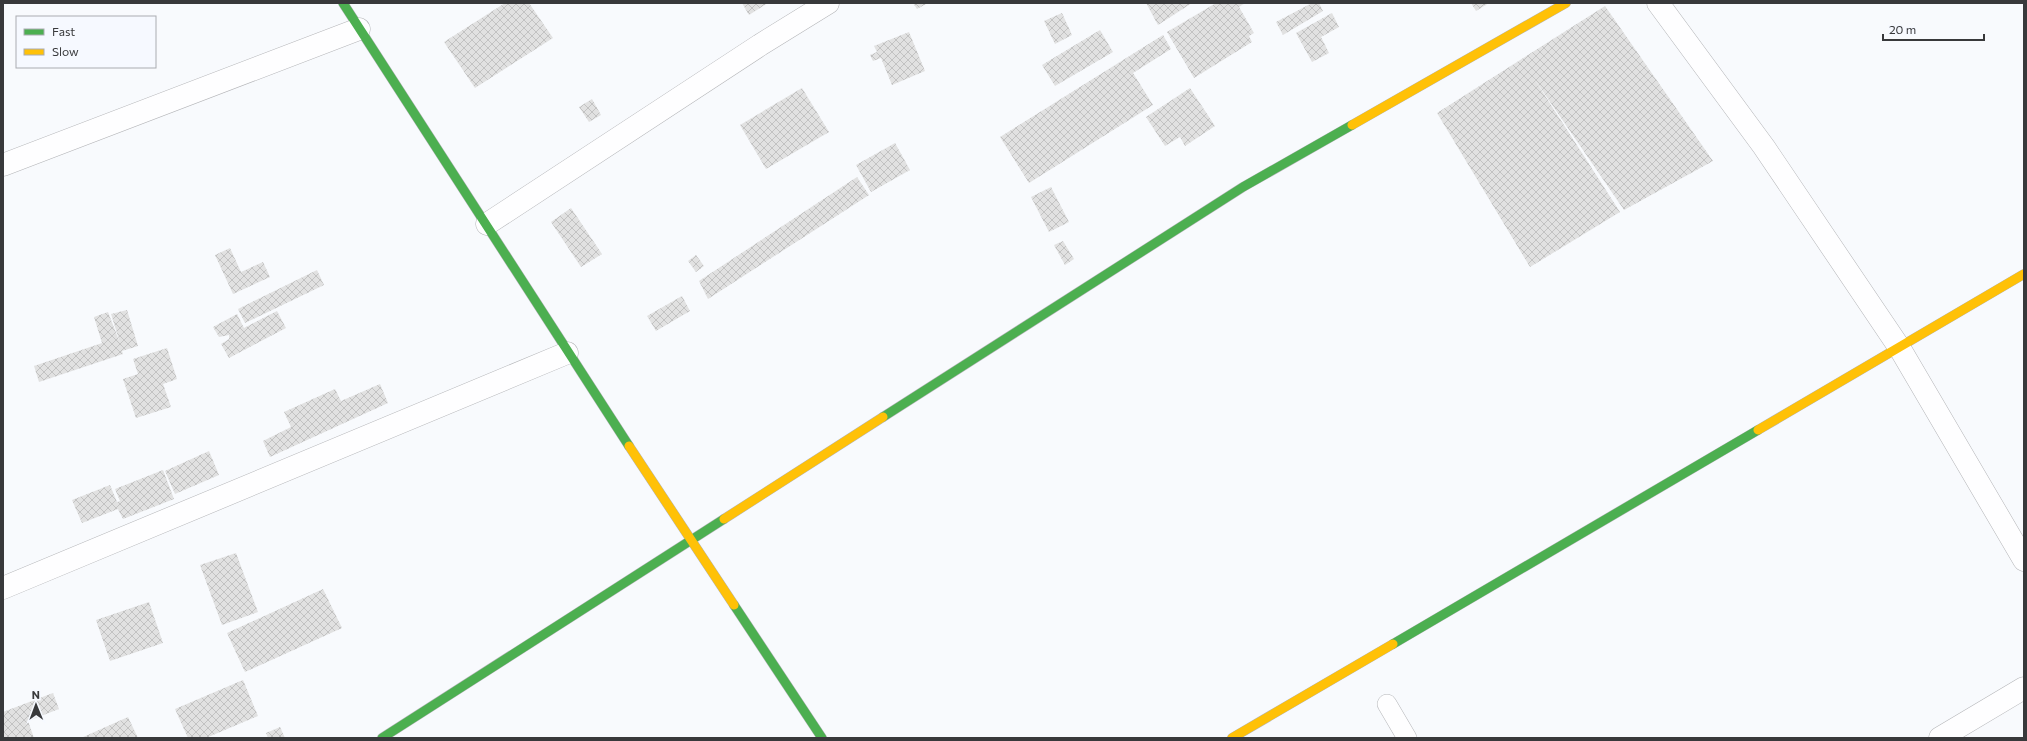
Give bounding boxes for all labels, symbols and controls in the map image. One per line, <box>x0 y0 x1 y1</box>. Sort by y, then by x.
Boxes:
legend <box>16 16 156 68</box>
scale bar <box>1883 16 1984 42</box>
text: 20 m <box>1889 22 1916 36</box>
text: Fast <box>52 24 75 38</box>
text: Slow <box>52 44 79 58</box>
north arrow <box>16 685 56 725</box>
text: N <box>32 688 40 701</box>

